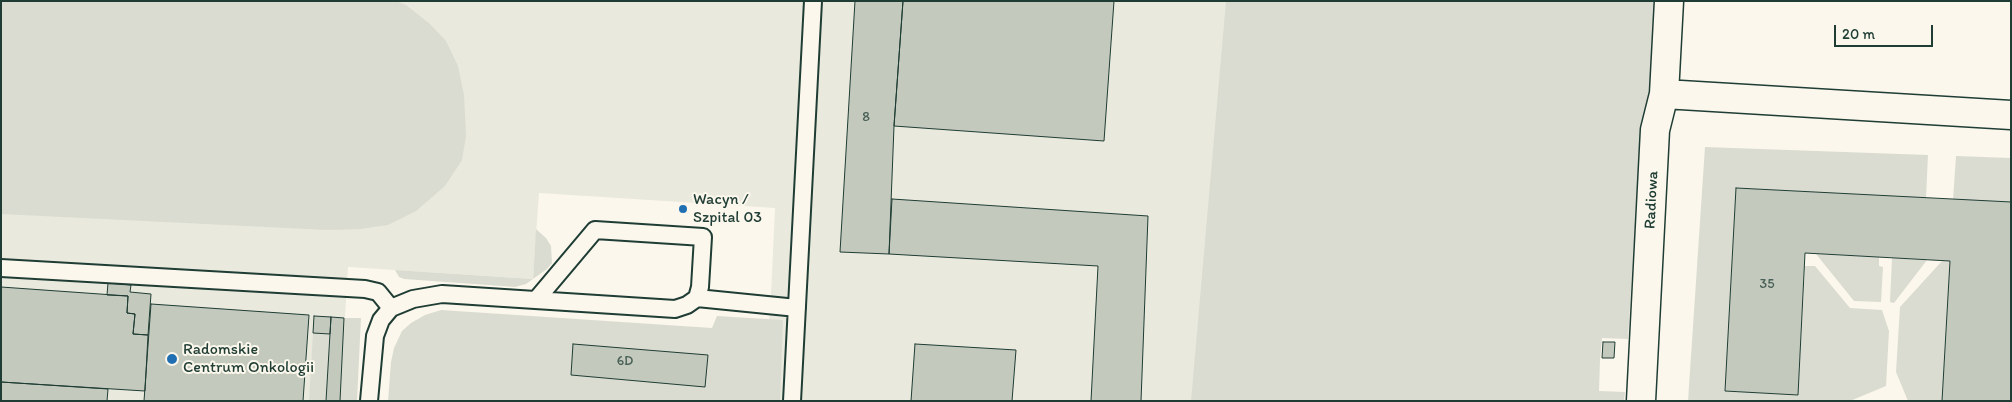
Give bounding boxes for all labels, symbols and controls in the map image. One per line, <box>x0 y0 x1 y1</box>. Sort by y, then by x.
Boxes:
scale bar <box>1837 15 1936 47</box>
text: 20 m <box>1842 25 1875 43</box>
house number: 8 <box>862 109 870 125</box>
street label: Radiowa <box>1641 170 1663 230</box>
place label: Wacyn / Szpital 03 <box>693 190 762 228</box>
marker: Wacyn / Szpital 03 <box>677 203 689 215</box>
house number: 35 <box>1760 276 1774 292</box>
place label: Radomskie Centrum Onkologii <box>183 340 314 378</box>
marker: Radomskie Centrum Onkologii <box>165 352 179 366</box>
house number: 6D <box>617 353 633 369</box>

